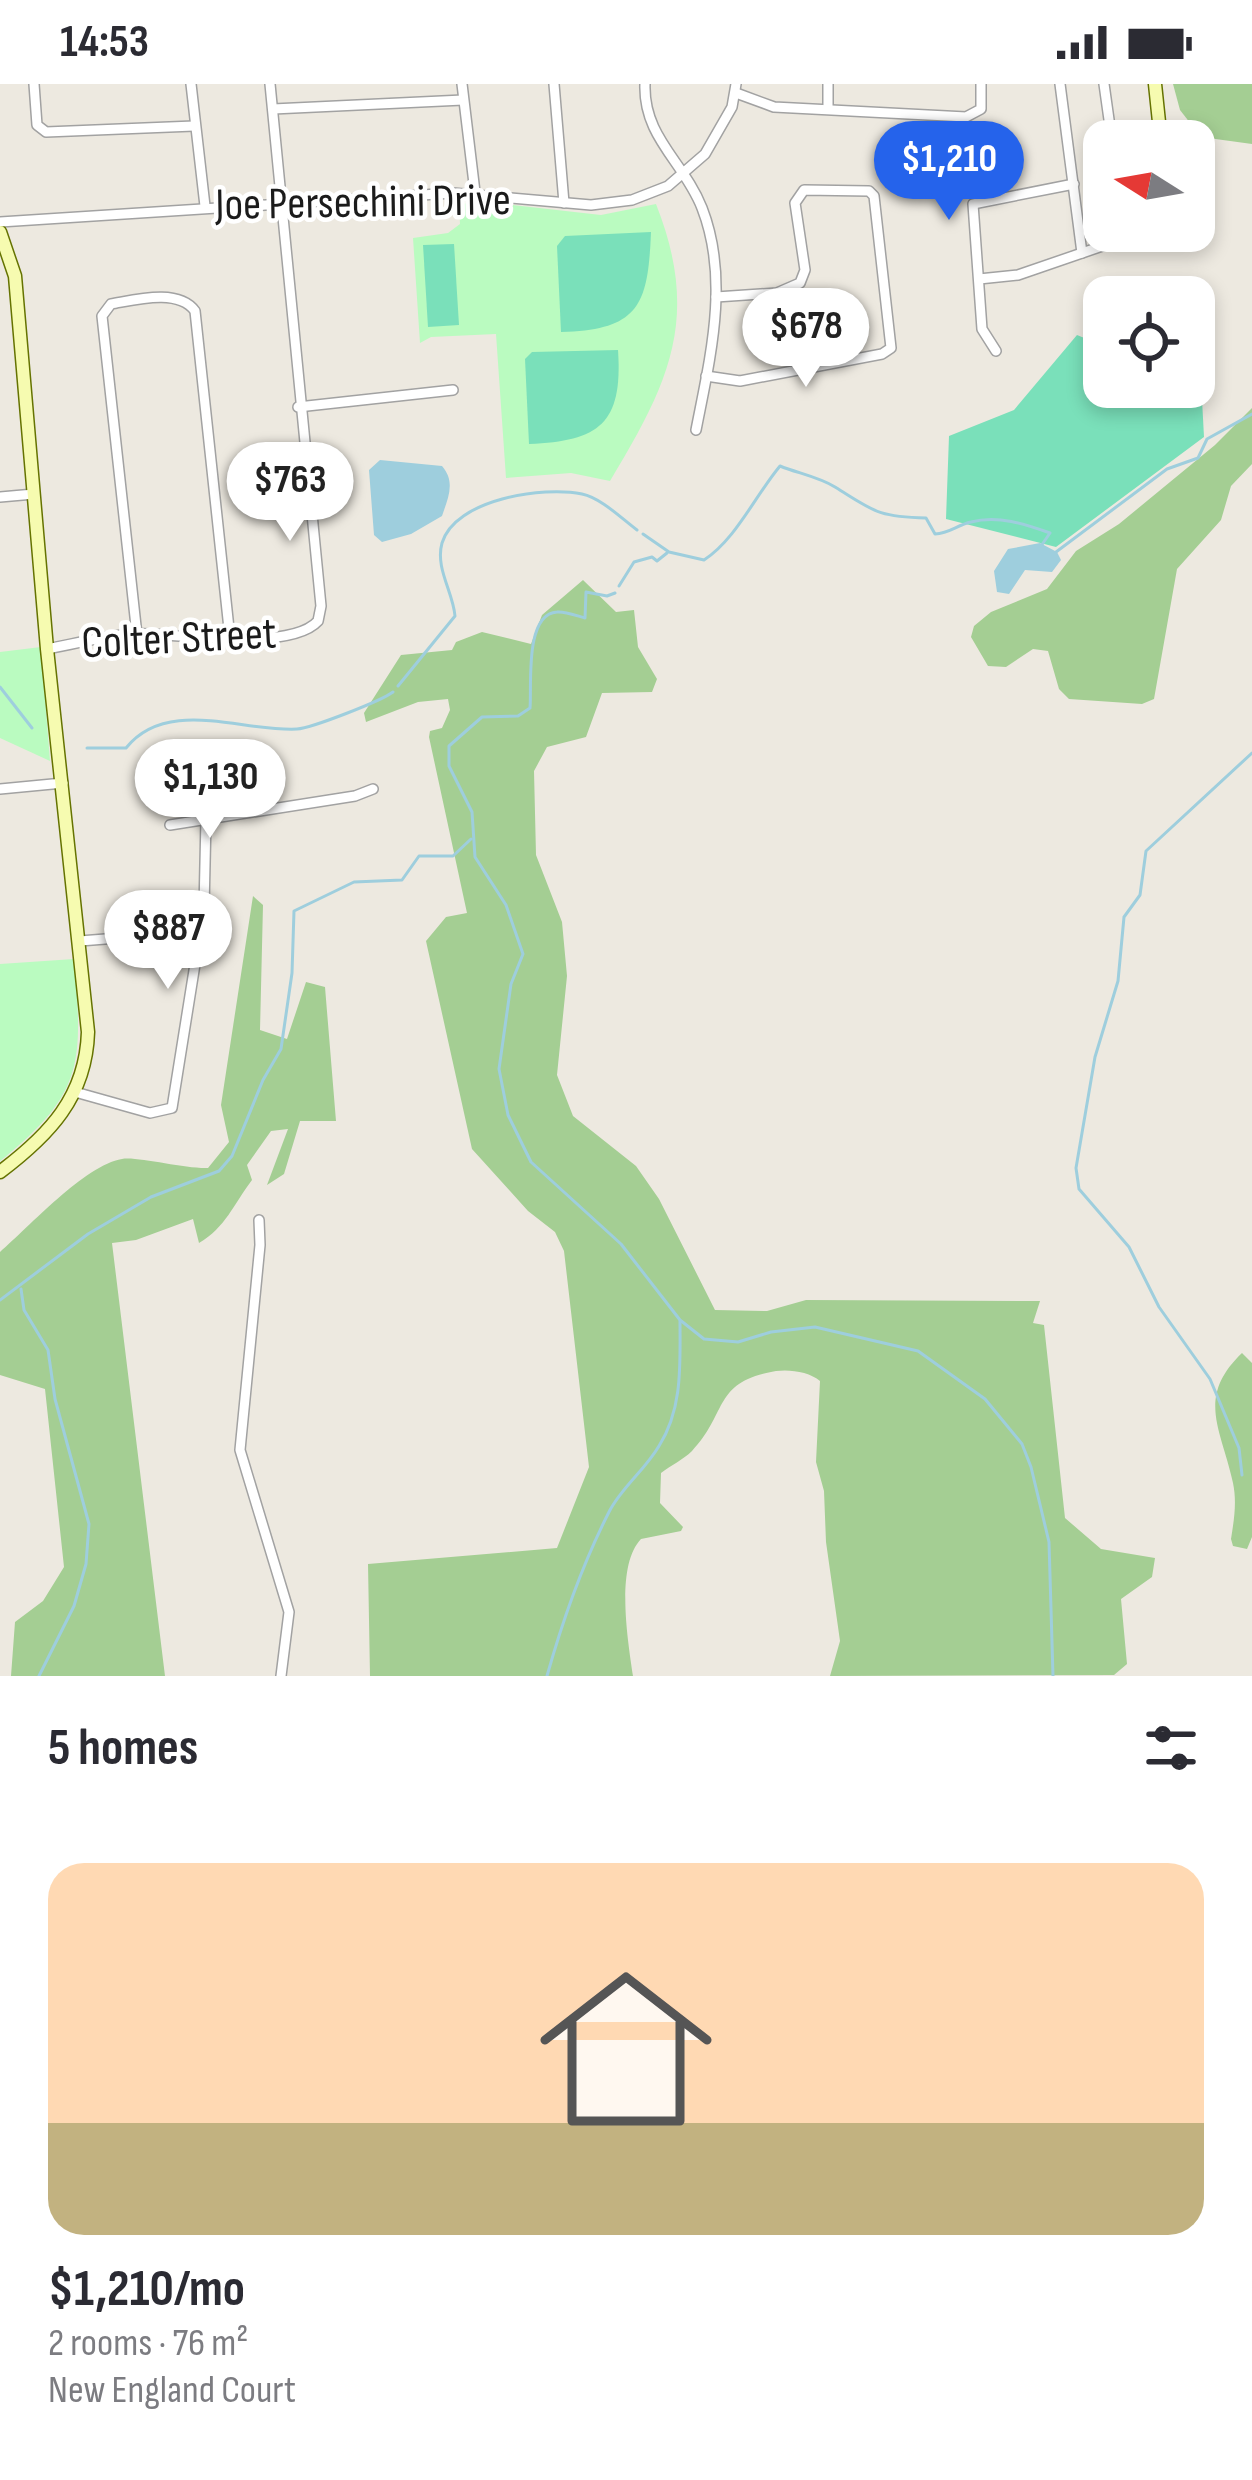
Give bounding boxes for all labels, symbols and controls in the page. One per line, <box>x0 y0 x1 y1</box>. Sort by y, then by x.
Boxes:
text: 14:53 <box>60 15 149 70</box>
north arrow <box>1083 120 1215 252</box>
map controls <box>1083 120 1215 408</box>
pin: $1,210 <box>851 121 1047 223</box>
text: $1,210 <box>901 136 997 183</box>
street label: Joe Persechini Drive <box>214 173 511 233</box>
button: locate <box>1083 276 1215 408</box>
pin: $678 <box>735 288 877 390</box>
text: $678 <box>769 303 843 350</box>
pin: $763 <box>219 442 361 544</box>
text: $763 <box>254 457 326 504</box>
street label: Colter Street <box>80 606 278 672</box>
pin: $1,130 <box>112 739 308 841</box>
text: $1,130 <box>162 754 258 801</box>
pin: $887 <box>97 890 239 992</box>
text: $887 <box>131 905 205 952</box>
icon: filters <box>1138 1715 1204 1781</box>
text: 5 homes <box>48 1718 198 1779</box>
icon: home <box>518 1941 734 2157</box>
text: $1,210/mo <box>48 2259 245 2320</box>
text: 2 rooms · 76 m² <box>48 2320 248 2367</box>
text: New England Court <box>48 2367 296 2414</box>

